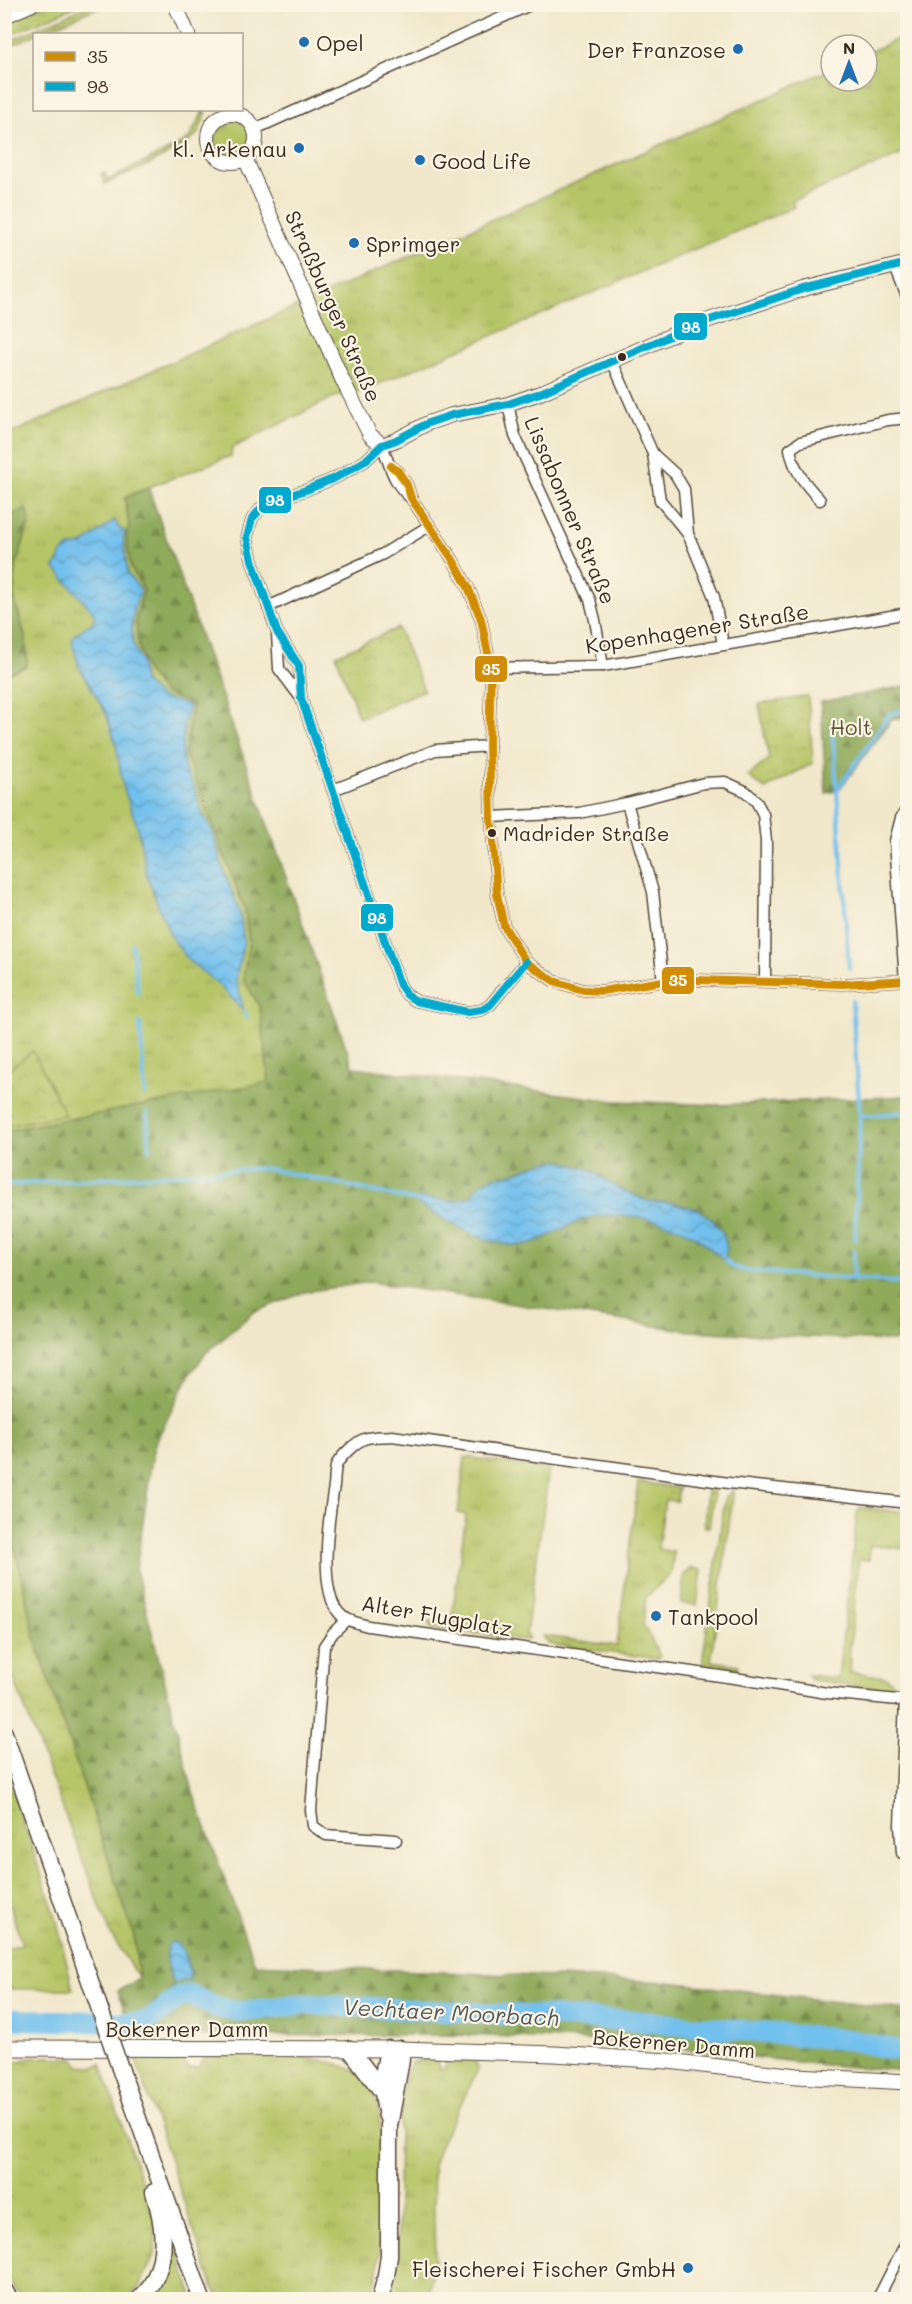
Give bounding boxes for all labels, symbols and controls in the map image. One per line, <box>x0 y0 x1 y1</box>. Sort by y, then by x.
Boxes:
place label: Opel <box>316 29 364 56</box>
legend <box>33 33 243 111</box>
north arrow <box>819 33 879 93</box>
marker: Opel <box>297 35 311 49</box>
place label: Der Franzose <box>587 36 726 63</box>
text: N <box>843 37 855 58</box>
marker: Der Franzose <box>731 42 745 56</box>
text: 35 <box>87 44 108 68</box>
text: 98 <box>87 74 109 98</box>
place label: kl. Arkenau <box>172 135 287 162</box>
marker: kl. Arkenau <box>292 141 306 155</box>
place label: Good Life <box>432 147 531 174</box>
marker: Good Life <box>413 153 427 167</box>
street label: Straßburger Straße <box>280 206 388 406</box>
place label: Sprimger <box>366 230 460 257</box>
marker: Sprimger <box>347 236 361 250</box>
line badge: 98 <box>673 312 708 341</box>
text: 98 <box>681 316 701 337</box>
unlabelled marker <box>616 351 628 363</box>
street label: Lissabonner Straße <box>519 412 623 608</box>
line badge: 98 <box>258 486 292 514</box>
text: 98 <box>265 489 285 510</box>
street label: Kopenhagener Straße <box>583 597 811 659</box>
line badge: 35 <box>474 655 508 683</box>
text: 35 <box>482 658 500 679</box>
park label: Holt <box>830 713 872 740</box>
place label: Madrider Straße <box>503 820 669 846</box>
marker: Madrider Straße <box>486 827 498 839</box>
line badge: 98 <box>360 903 394 932</box>
text: 98 <box>367 907 387 928</box>
line badge: 35 <box>661 966 695 995</box>
text: 35 <box>669 969 687 990</box>
street label: Alter Flugplatz <box>360 1588 514 1642</box>
place label: Tankpool <box>668 1603 759 1630</box>
marker: Tankpool <box>649 1609 663 1623</box>
water label: Vechtaer Moorbach <box>342 1992 560 2032</box>
street label: Bokerner Damm <box>105 2015 269 2042</box>
street label: Bokerner Damm <box>592 2022 756 2064</box>
place label: Fleischerei Fischer GmbH <box>412 2255 676 2282</box>
marker: Fleischerei Fischer GmbH <box>681 2261 695 2275</box>

